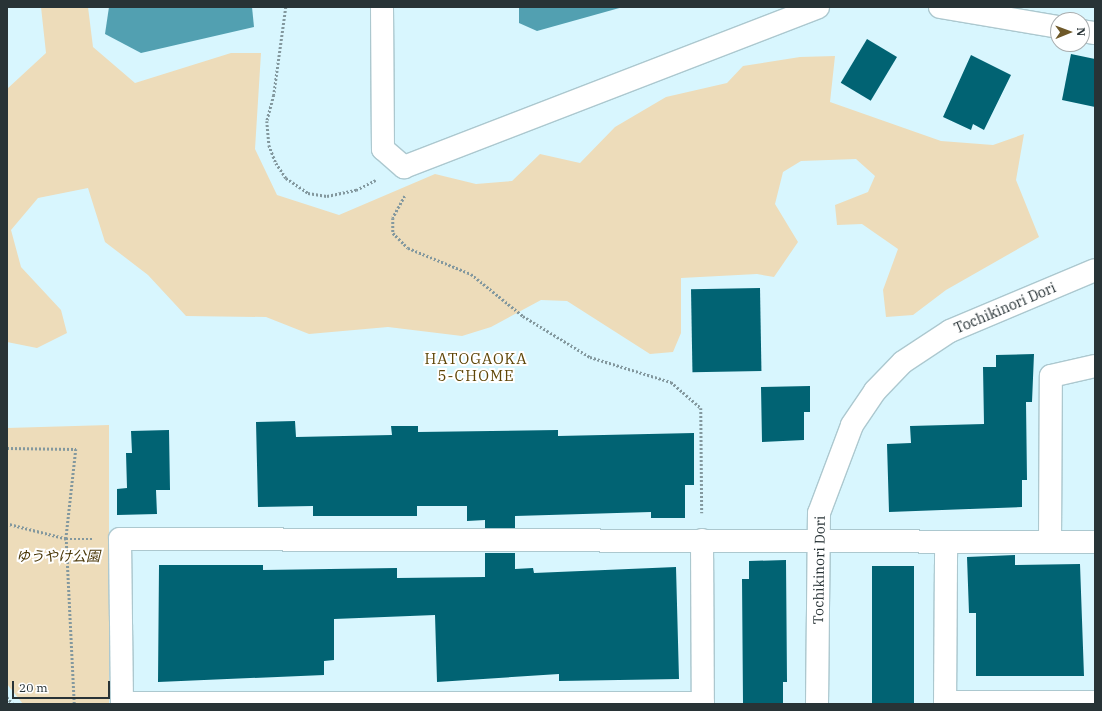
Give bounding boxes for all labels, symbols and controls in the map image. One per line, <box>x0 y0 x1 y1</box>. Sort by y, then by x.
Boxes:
north arrow <box>1050 12 1090 52</box>
text: N <box>1074 27 1088 36</box>
street label: Tochikinori Dori <box>952 279 1058 337</box>
district label: HATOGAOKA 5-CHOME <box>424 349 528 384</box>
street label: Tochikinori Dori <box>810 516 828 624</box>
park label: ゆうやけ公園 <box>16 548 100 564</box>
scale bar <box>14 673 112 699</box>
text: 20 m <box>19 680 48 695</box>

